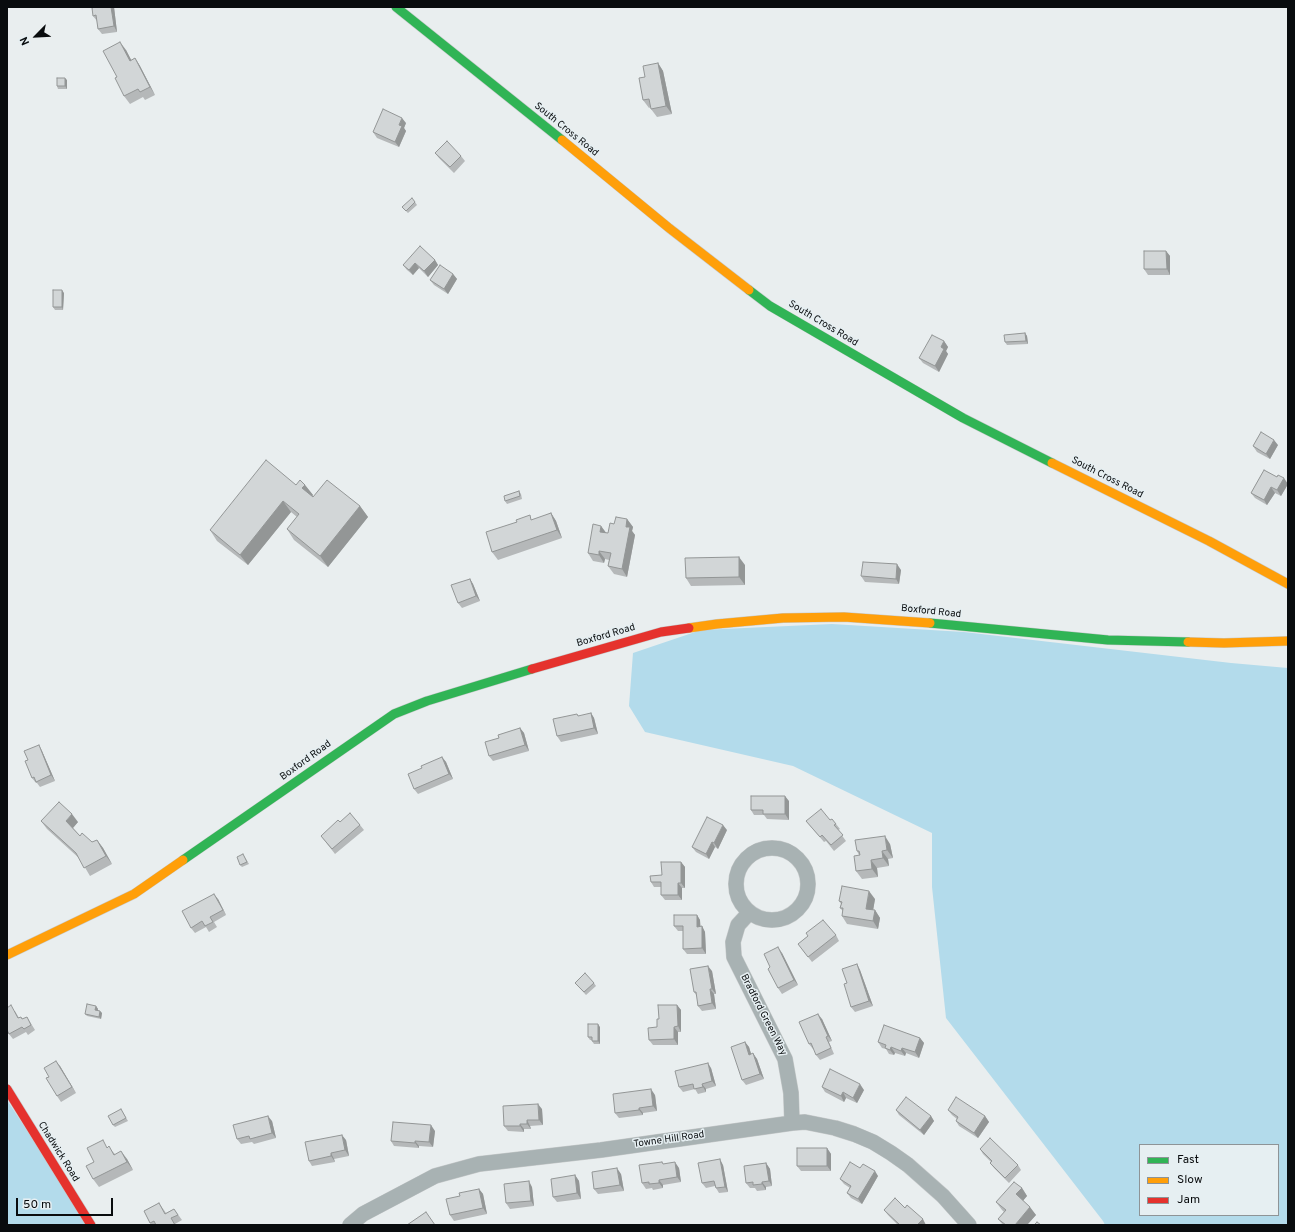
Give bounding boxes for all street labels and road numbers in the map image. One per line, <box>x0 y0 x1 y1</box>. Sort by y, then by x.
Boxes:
street label: South Cross Road <box>532 100 600 160</box>
street label: South Cross Road <box>786 299 860 349</box>
street label: South Cross Road <box>1069 455 1145 501</box>
street label: Boxford Road <box>900 603 962 621</box>
street label: Boxford Road <box>575 622 637 650</box>
street label: Boxford Road <box>278 738 334 784</box>
street label: Bradford Green Way <box>737 972 789 1058</box>
street label: Chadwick Road <box>35 1120 81 1184</box>
street label: Towne Hill Road <box>633 1129 705 1151</box>

